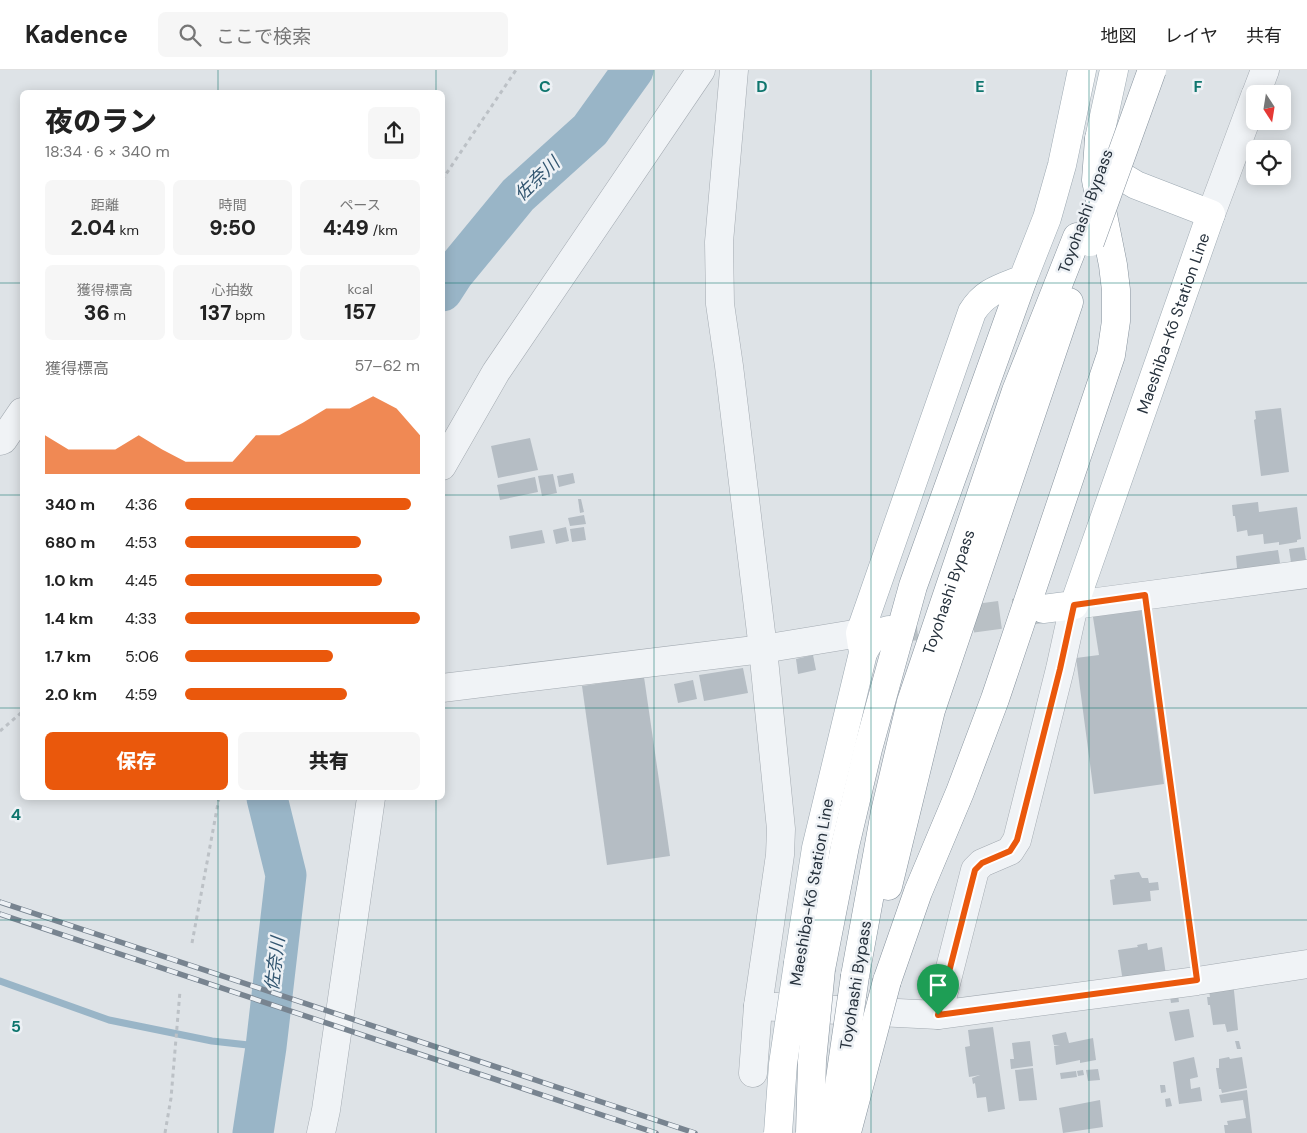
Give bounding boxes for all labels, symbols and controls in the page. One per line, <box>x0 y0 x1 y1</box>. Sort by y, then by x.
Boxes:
search box <box>158 12 508 57</box>
text: Kadence <box>25 19 128 50</box>
icon: search <box>176 21 204 49</box>
text: ここで検索 <box>216 24 311 49</box>
text: 地図 <box>1101 24 1137 48</box>
text: レイヤ <box>1165 24 1218 48</box>
text: 共有 <box>1246 24 1282 48</box>
text: C <box>539 76 551 97</box>
text: D <box>756 76 768 97</box>
text: E <box>975 76 985 97</box>
text: F <box>1194 76 1203 97</box>
north arrow <box>1246 85 1291 130</box>
map controls <box>1246 85 1291 185</box>
text: 夜のラン <box>45 103 157 140</box>
button: share <box>368 107 420 159</box>
button: locate <box>1246 140 1291 185</box>
text: 18:34 · 6 × 340 m <box>45 141 170 162</box>
street label: Toyohashi Bypass <box>1053 146 1118 276</box>
water label: 佐奈川 <box>509 150 566 206</box>
text: 距離 <box>91 196 119 214</box>
text: 時間 <box>218 196 246 214</box>
text: ペース <box>340 196 381 214</box>
text: 2.04 <box>71 214 116 242</box>
text: 9:50 <box>209 214 256 242</box>
text: 4:49 <box>323 214 369 242</box>
text: km <box>116 221 139 239</box>
text: /km <box>369 221 398 239</box>
street label: Maeshiba-Kō Station Line <box>1132 230 1215 416</box>
text: kcal <box>348 280 373 298</box>
text: 獲得標高 <box>77 281 133 299</box>
text: 心拍数 <box>211 281 253 299</box>
text: 157 <box>344 298 376 326</box>
text: 36 <box>84 299 110 327</box>
text: 137 <box>200 299 231 327</box>
text: m <box>110 306 126 324</box>
text: bpm <box>231 306 265 324</box>
text: 57–62 m <box>354 355 420 376</box>
text: 獲得標高 <box>45 358 109 379</box>
text: 340 m <box>45 494 95 515</box>
text: 4:36 <box>125 494 157 515</box>
street label: Toyohashi Bypass <box>918 527 980 657</box>
text: 680 m <box>45 532 95 553</box>
text: 4:53 <box>125 532 157 553</box>
text: 1.0 km <box>45 570 94 591</box>
text: 4:45 <box>125 570 157 591</box>
text: 1.4 km <box>45 608 93 629</box>
text: 4:33 <box>125 608 157 629</box>
text: 1.7 km <box>45 646 91 667</box>
text: 5:06 <box>125 646 159 667</box>
text: 2.0 km <box>45 684 97 705</box>
text: 4:59 <box>125 684 157 705</box>
button: 保存 <box>45 732 228 790</box>
button: 共有 <box>238 732 420 790</box>
street label: Maeshiba-Kō Station Line <box>785 797 838 987</box>
text: 4 <box>11 804 21 825</box>
street label: Toyohashi Bypass <box>835 919 876 1051</box>
water label: 佐奈川 <box>260 934 290 992</box>
pin <box>917 964 959 1015</box>
icon: arrive <box>924 971 952 999</box>
text: 5 <box>11 1016 21 1037</box>

